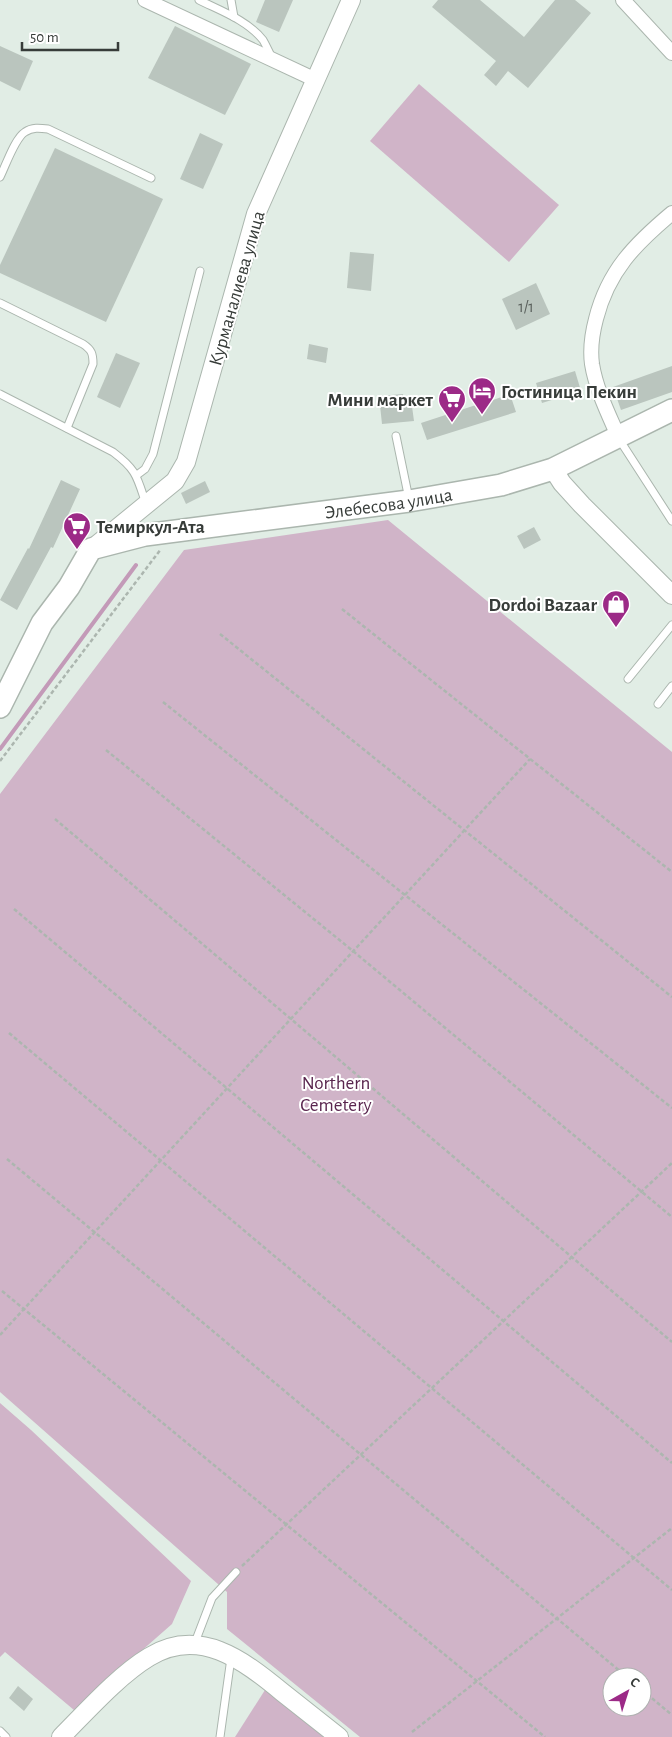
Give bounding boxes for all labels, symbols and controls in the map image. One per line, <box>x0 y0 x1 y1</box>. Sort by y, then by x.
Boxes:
scale bar <box>22 20 119 52</box>
text: 50 m <box>30 30 59 45</box>
street label: Курманалиева улица <box>206 208 269 368</box>
house number: 1/1 <box>518 299 534 315</box>
hotel icon: Гостиница Пекин <box>467 376 497 415</box>
place label: Гостиница Пекин <box>501 383 637 402</box>
supermarket icon: Мини маркет <box>437 384 467 423</box>
place label: Мини маркет <box>327 391 434 410</box>
street label: Элебесова улица <box>323 486 454 523</box>
supermarket icon: Темиркул-Ата <box>62 511 92 550</box>
place label: Темиркул-Ата <box>96 518 205 537</box>
shop icon: Dordoi Bazaar <box>601 589 631 628</box>
place label: Dordoi Bazaar <box>489 596 597 615</box>
park label: Northern Cemetery <box>300 1074 372 1115</box>
north arrow <box>602 1667 652 1717</box>
text: С <box>627 1675 642 1691</box>

